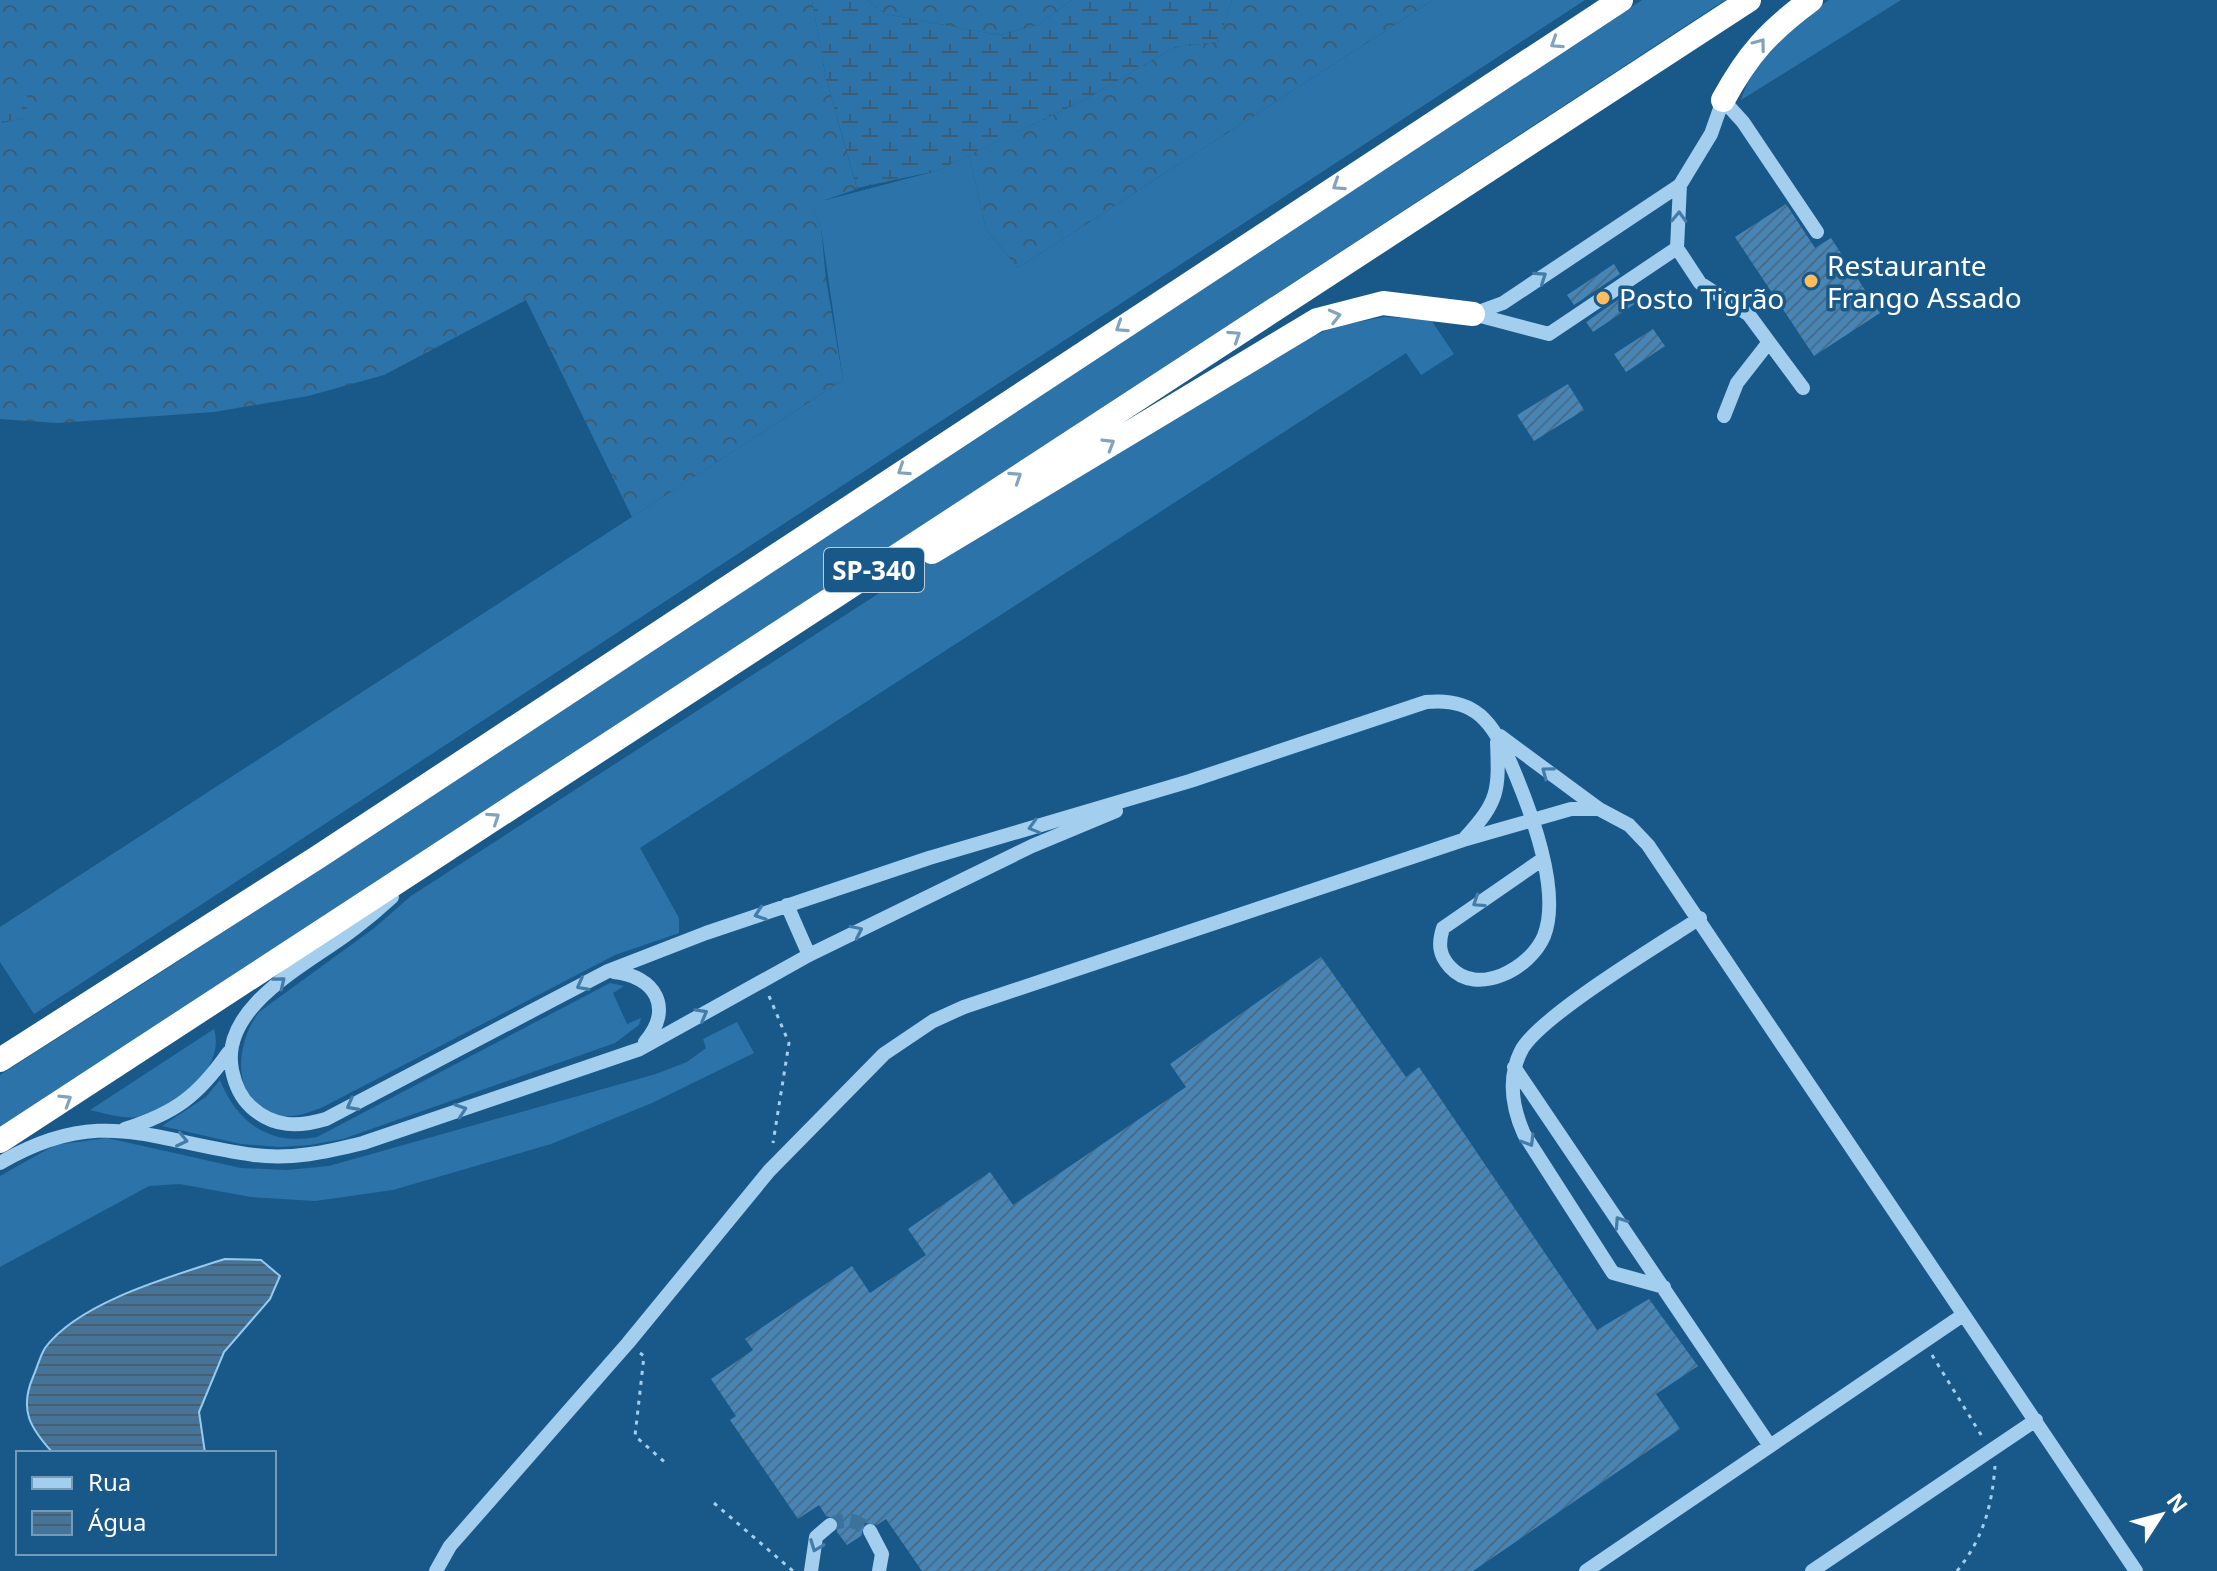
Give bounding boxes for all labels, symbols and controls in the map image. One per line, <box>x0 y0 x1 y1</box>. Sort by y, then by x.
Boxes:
one-way arrow <box>1550 33 1565 48</box>
one-way arrow <box>1750 38 1764 52</box>
one-way arrow <box>1333 175 1347 190</box>
one-way arrow <box>1670 210 1687 223</box>
place label: Restaurante Frango Assado <box>1827 246 2022 316</box>
one-way arrow <box>1533 272 1547 287</box>
marker: Restaurante Frango Assado <box>1802 272 1820 290</box>
place label: Posto Tigrão <box>1619 279 1784 317</box>
marker: Posto Tigrão <box>1594 289 1612 307</box>
one-way arrow <box>1327 308 1341 325</box>
one-way arrow <box>1115 318 1129 333</box>
one-way arrow <box>1226 331 1241 346</box>
one-way arrow <box>1100 438 1115 454</box>
one-way arrow <box>897 460 912 475</box>
one-way arrow <box>1008 472 1022 487</box>
road number: SP-340 <box>824 548 924 592</box>
one-way arrow <box>1542 767 1556 781</box>
one-way arrow <box>485 813 499 828</box>
one-way arrow <box>1028 818 1042 834</box>
one-way arrow <box>1472 892 1486 907</box>
one-way arrow <box>754 905 768 921</box>
one-way arrow <box>849 925 864 941</box>
one-way arrow <box>576 975 591 990</box>
one-way arrow <box>271 977 285 992</box>
one-way arrow <box>694 1009 709 1024</box>
one-way arrow <box>57 1094 72 1109</box>
one-way arrow <box>346 1096 360 1111</box>
one-way arrow <box>453 1103 467 1119</box>
one-way arrow <box>175 1131 188 1148</box>
one-way arrow <box>1519 1132 1535 1147</box>
one-way arrow <box>1615 1217 1630 1231</box>
legend <box>16 1451 276 1555</box>
text: Rua <box>88 1465 131 1498</box>
north arrow <box>2121 1475 2201 1555</box>
text: N <box>2161 1487 2195 1519</box>
text: Água <box>88 1505 146 1538</box>
one-way arrow <box>809 1538 825 1552</box>

